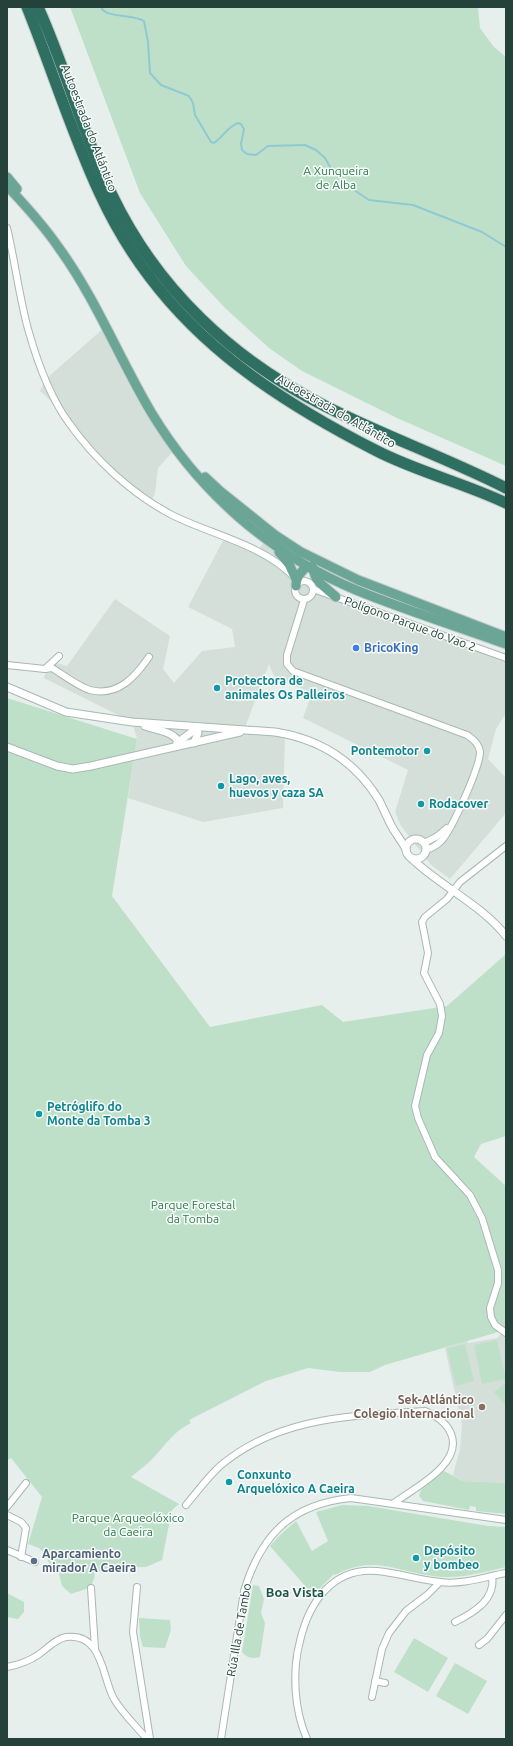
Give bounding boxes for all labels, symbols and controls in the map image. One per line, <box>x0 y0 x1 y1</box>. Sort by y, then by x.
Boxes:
street label: Autoestrada do Atlántico <box>59 62 120 193</box>
park label: A Xunqueira de Alba <box>303 164 369 191</box>
street label: Autoestrada do Atlántico <box>274 371 398 450</box>
street label: Polígono Parque do Vao 2 <box>343 594 478 653</box>
place label: BricoKing <box>364 641 419 654</box>
marker: BricoKing <box>351 643 361 653</box>
place label: Protectora de animales Os Palleiros <box>225 674 345 701</box>
marker: Protectora de animales Os Palleiros <box>212 683 222 693</box>
place label: Pontemotor <box>351 744 419 757</box>
marker: Pontemotor <box>422 746 432 756</box>
place label: Lago, aves, huevos y caza SA <box>229 772 324 799</box>
marker: Lago, aves, huevos y caza SA <box>216 781 226 791</box>
place label: Rodacover <box>429 797 489 810</box>
marker: Rodacover <box>416 799 426 809</box>
place label: Petróglifo do Monte da Tomba 3 <box>47 1100 150 1127</box>
marker: Petróglifo do Monte da Tomba 3 <box>34 1109 44 1119</box>
park label: Parque Forestal da Tomba <box>151 1198 235 1225</box>
place label: Sek-Atlántico Colegio Internacional <box>354 1393 474 1420</box>
marker: Sek-Atlántico Colegio Internacional <box>477 1402 487 1412</box>
place label: Conxunto Arquelóxico A Caeira <box>237 1468 355 1495</box>
marker: Conxunto Arquelóxico A Caeira <box>224 1477 234 1487</box>
park label: Parque Arqueolóxico da Caeira <box>72 1511 184 1538</box>
place label: Depósito y bombeo <box>424 1544 479 1571</box>
place label: Aparcamiento mirador A Caeira <box>42 1547 136 1574</box>
marker: Depósito y bombeo <box>411 1553 421 1563</box>
marker: Aparcamiento mirador A Caeira <box>29 1556 39 1566</box>
street label: Rúa Illa de Tambo <box>224 1582 253 1678</box>
district label: Boa Vista <box>266 1585 324 1599</box>

